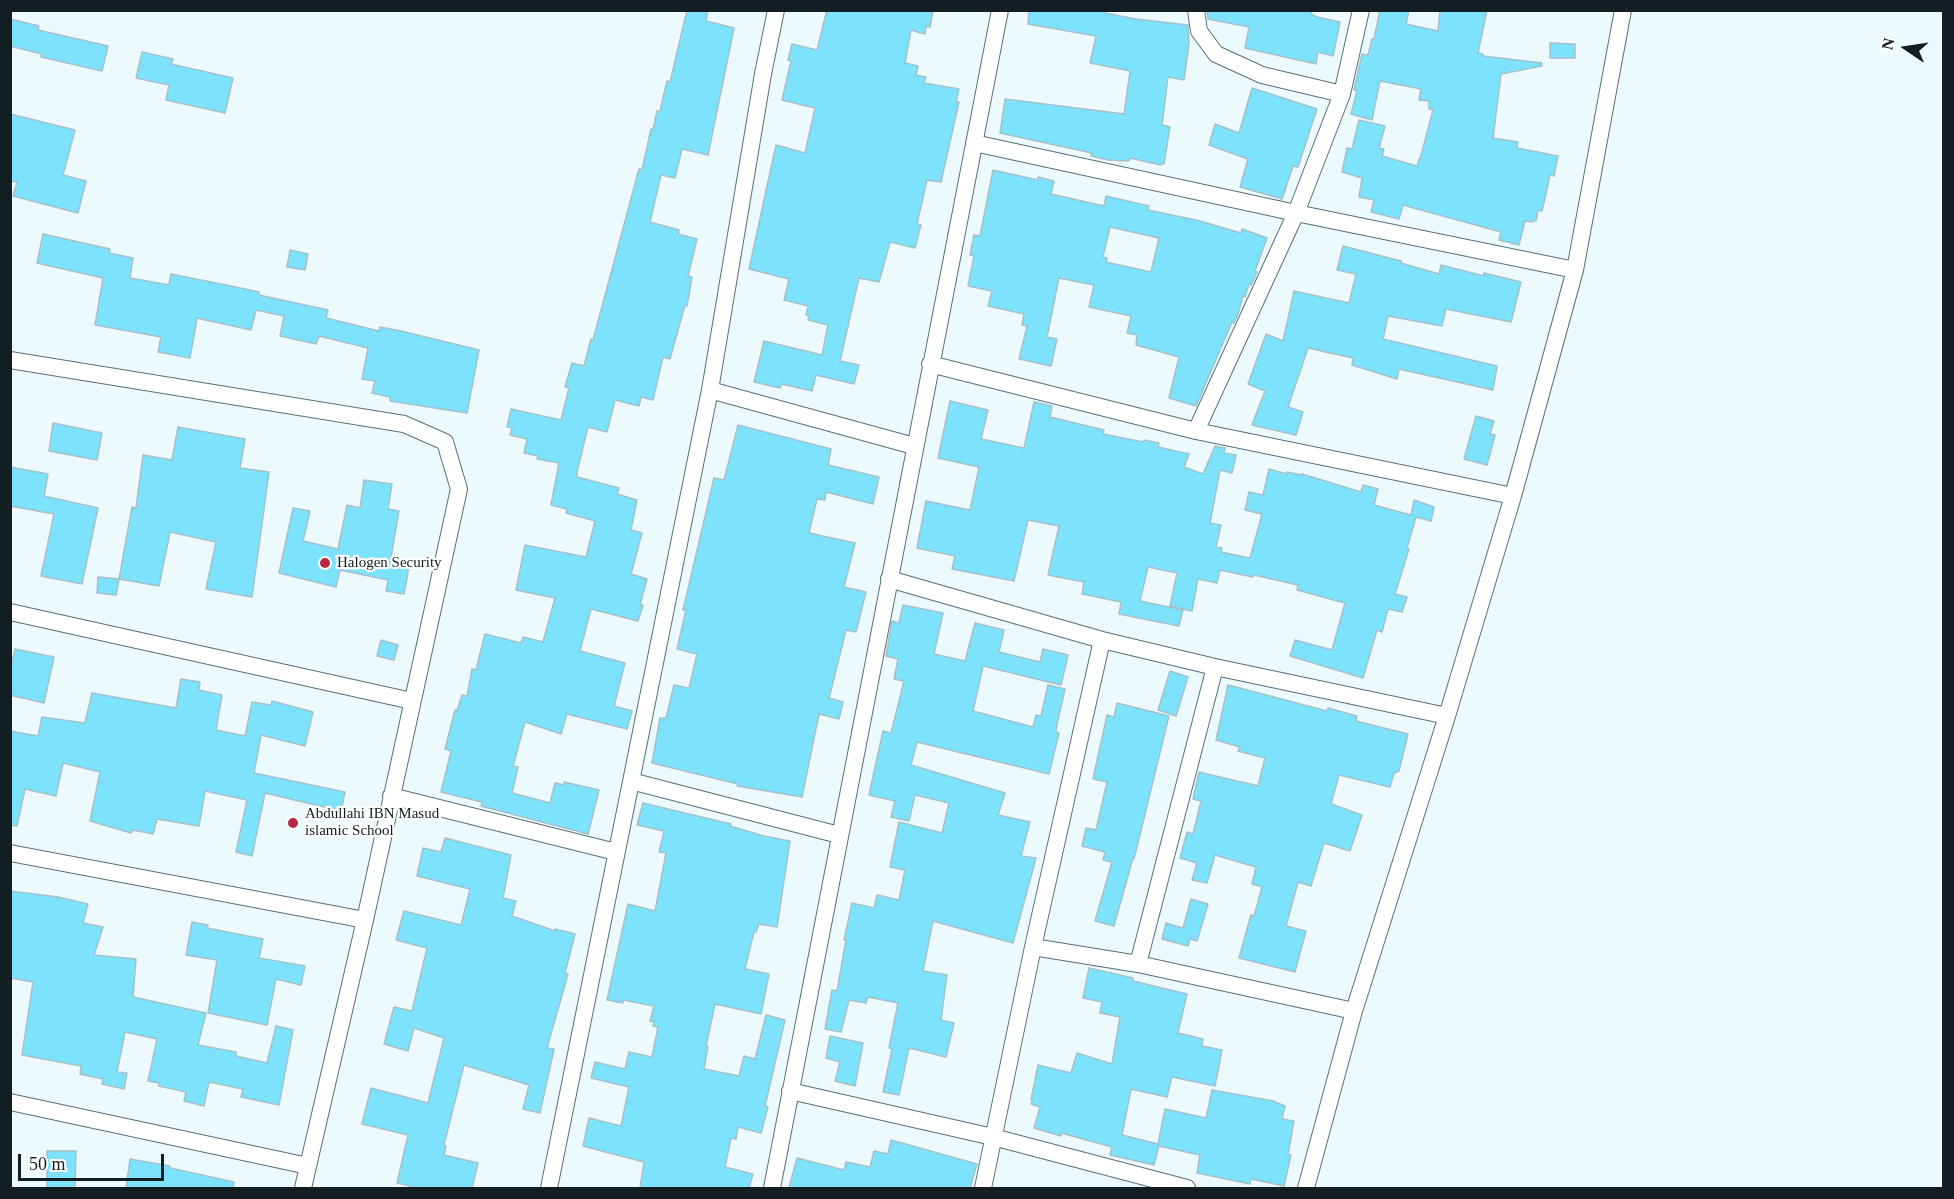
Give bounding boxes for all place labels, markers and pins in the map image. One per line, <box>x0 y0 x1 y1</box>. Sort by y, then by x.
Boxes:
place label: Halogen Security <box>337 554 442 572</box>
marker: Halogen Security <box>318 556 332 570</box>
place label: Abdullahi IBN Masud islamic School <box>305 805 439 840</box>
marker: Abdullahi IBN Masud islamic School <box>286 816 300 830</box>

